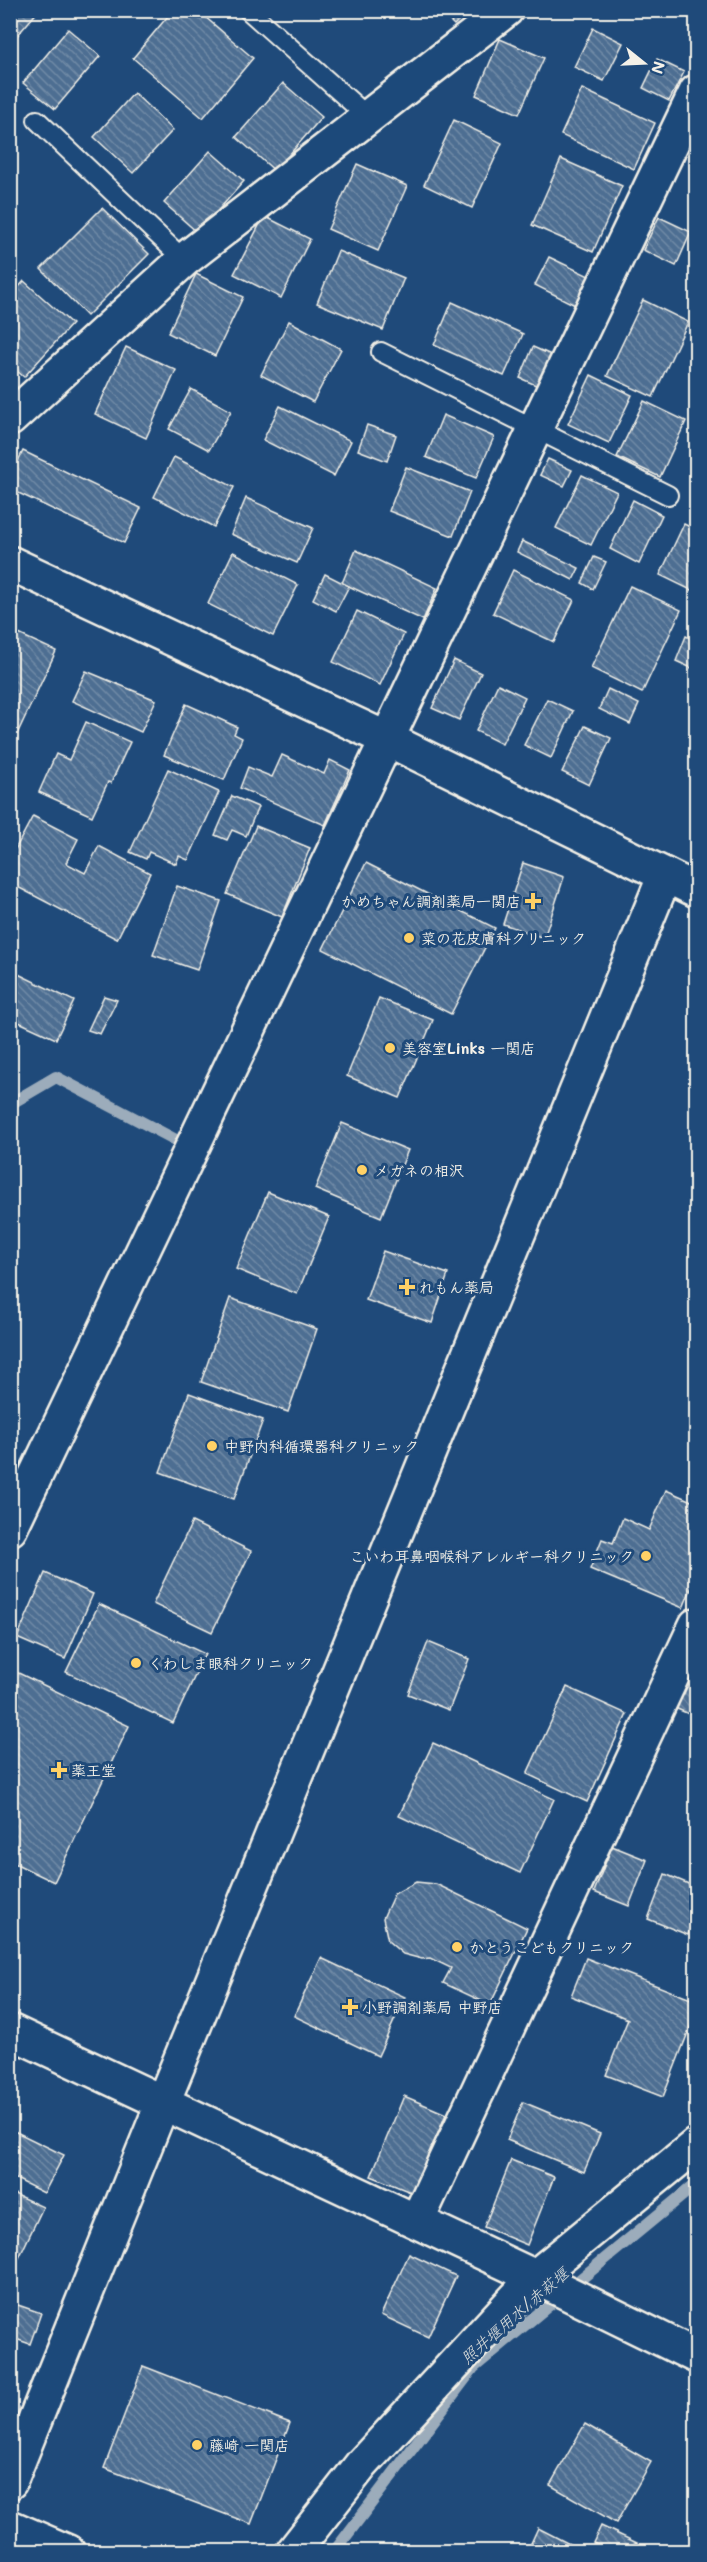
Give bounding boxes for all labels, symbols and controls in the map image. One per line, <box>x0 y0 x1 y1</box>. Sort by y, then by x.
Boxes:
north arrow <box>614 33 674 93</box>
text: N <box>647 59 671 77</box>
place label: かめちゃん調剤薬局一関店 <box>341 891 521 911</box>
marker: かめちゃん調剤薬局一関店 <box>526 894 540 908</box>
place label: 菜の花皮膚科クリニック <box>421 928 586 948</box>
marker: 菜の花皮膚科クリニック <box>402 931 416 945</box>
place label: 美容室Links 一関店 <box>402 1038 535 1058</box>
marker: 美容室Links 一関店 <box>383 1041 397 1055</box>
place label: メガネの相沢 <box>374 1160 464 1180</box>
marker: メガネの相沢 <box>355 1163 369 1177</box>
place label: れもん薬局 <box>419 1277 494 1297</box>
marker: れもん薬局 <box>400 1280 414 1294</box>
place label: 中野内科循環器科クリニック <box>224 1436 419 1456</box>
marker: 中野内科循環器科クリニック <box>205 1439 219 1453</box>
place label: こいわ耳鼻咽喉科アレルギー科クリニック <box>349 1546 634 1566</box>
marker: こいわ耳鼻咽喉科アレルギー科クリニック <box>639 1549 653 1563</box>
place label: くわしま眼科クリニック <box>148 1653 313 1673</box>
marker: くわしま眼科クリニック <box>129 1656 143 1670</box>
place label: 薬王堂 <box>71 1760 116 1780</box>
marker: 薬王堂 <box>52 1763 66 1777</box>
place label: かとうこどもクリニック <box>469 1937 634 1957</box>
marker: かとうこどもクリニック <box>450 1940 464 1954</box>
place label: 小野調剤薬局 中野店 <box>362 1997 502 2017</box>
marker: 小野調剤薬局 中野店 <box>343 2000 357 2014</box>
water label: 照井堰用水/赤萩堰 <box>456 2261 574 2368</box>
place label: 藤崎 一関店 <box>209 2435 289 2455</box>
marker: 藤崎 一関店 <box>190 2438 204 2452</box>

